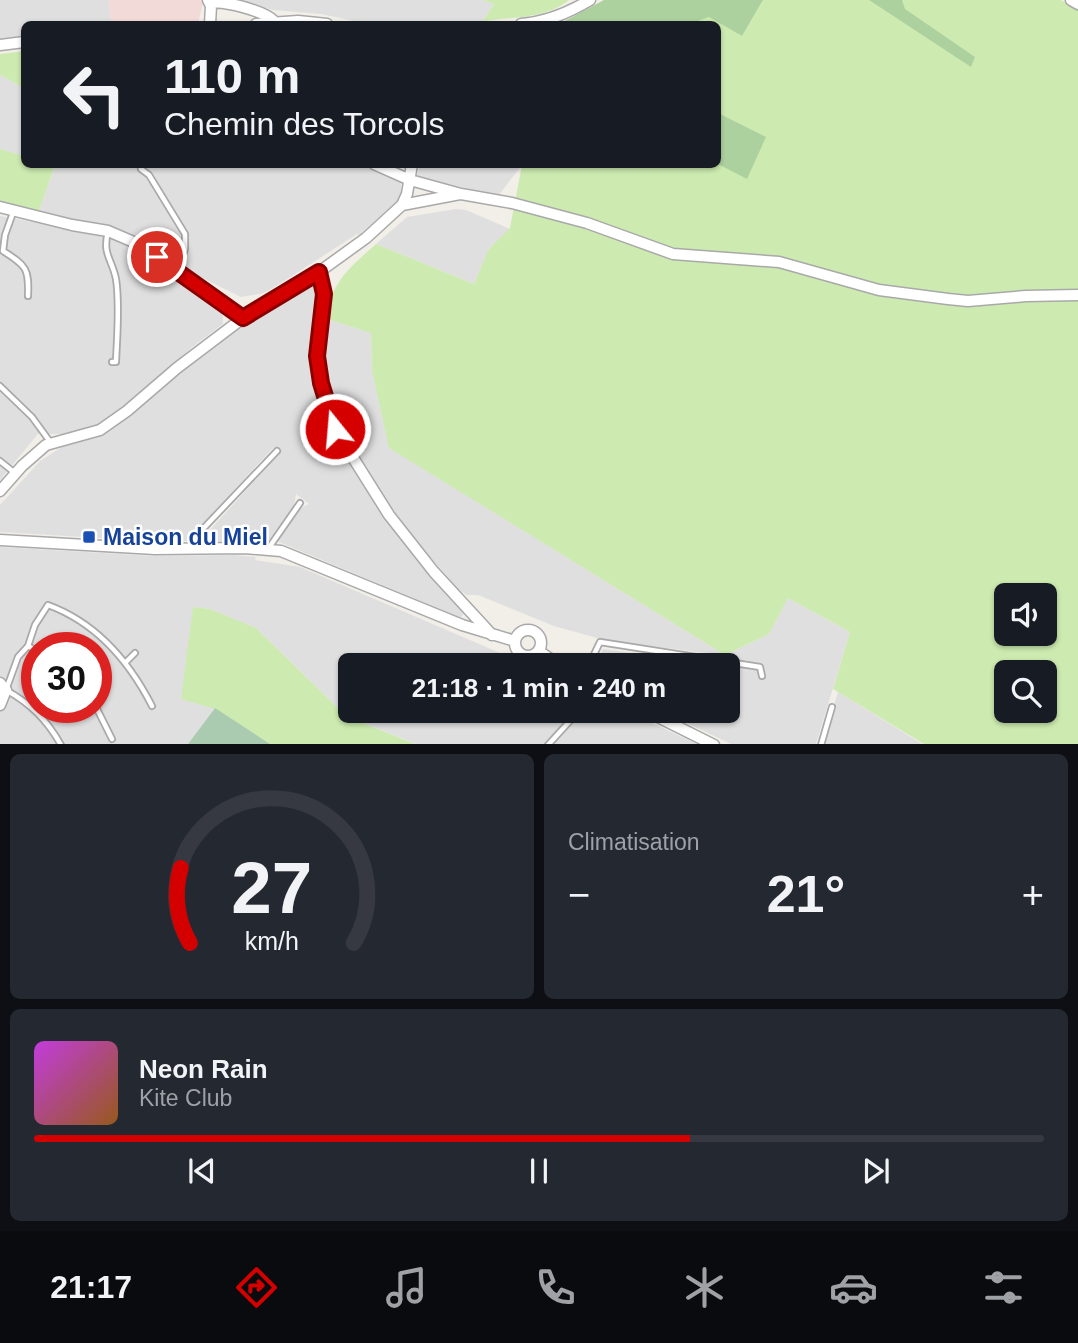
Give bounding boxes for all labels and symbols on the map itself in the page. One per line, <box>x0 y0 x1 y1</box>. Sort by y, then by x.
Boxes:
pin <box>127 227 187 287</box>
position arrow <box>298 392 372 466</box>
place label: Maison du Miel <box>103 524 268 550</box>
marker: Maison du Miel <box>81 529 97 545</box>
speed limit sign: 30 <box>21 632 112 723</box>

